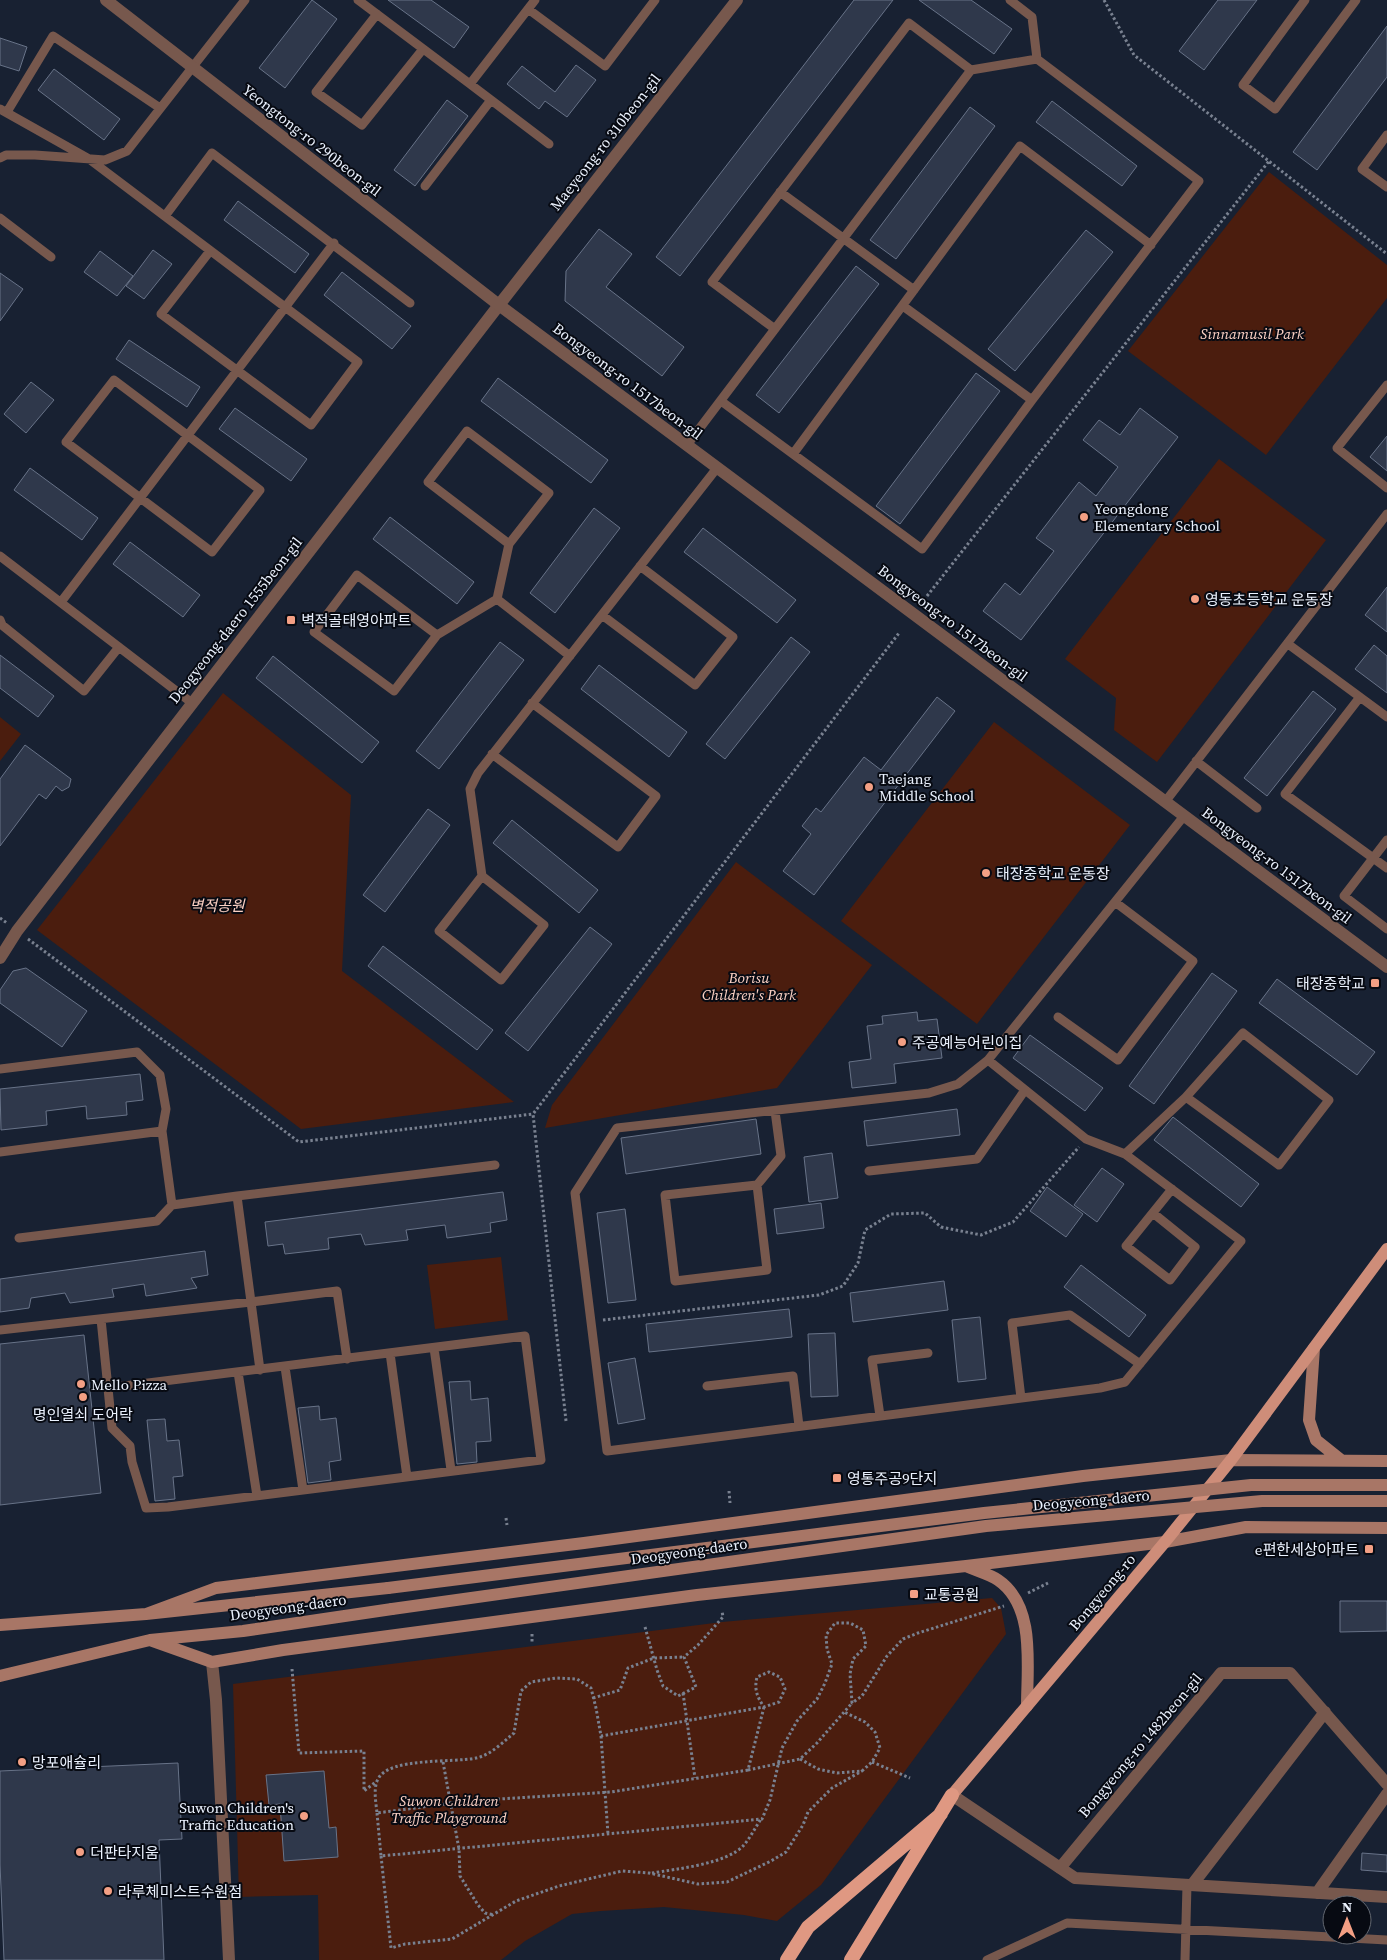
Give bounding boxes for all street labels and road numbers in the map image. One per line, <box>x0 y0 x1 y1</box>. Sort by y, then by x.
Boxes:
street label: Maeyeong-ro 310beon-gil <box>545 69 666 215</box>
street label: Yeongtong-ro 290beon-gil <box>238 79 386 201</box>
street label: Bongyeong-ro 1517beon-gil <box>549 318 708 445</box>
street label: Deogyeong-daero 1555beon-gil <box>163 532 307 708</box>
street label: Bongyeong-ro 1517beon-gil <box>874 560 1033 687</box>
street label: Bongyeong-ro 1517beon-gil <box>1198 802 1357 929</box>
street label: Deogyeong-daero <box>1032 1484 1150 1516</box>
street label: Deogyeong-daero <box>629 1532 749 1570</box>
street label: Bongyeong-ro <box>1064 1549 1140 1635</box>
street label: Deogyeong-daero <box>228 1588 348 1626</box>
street label: Bongyeong-ro 1482beon-gil <box>1073 1668 1207 1822</box>

